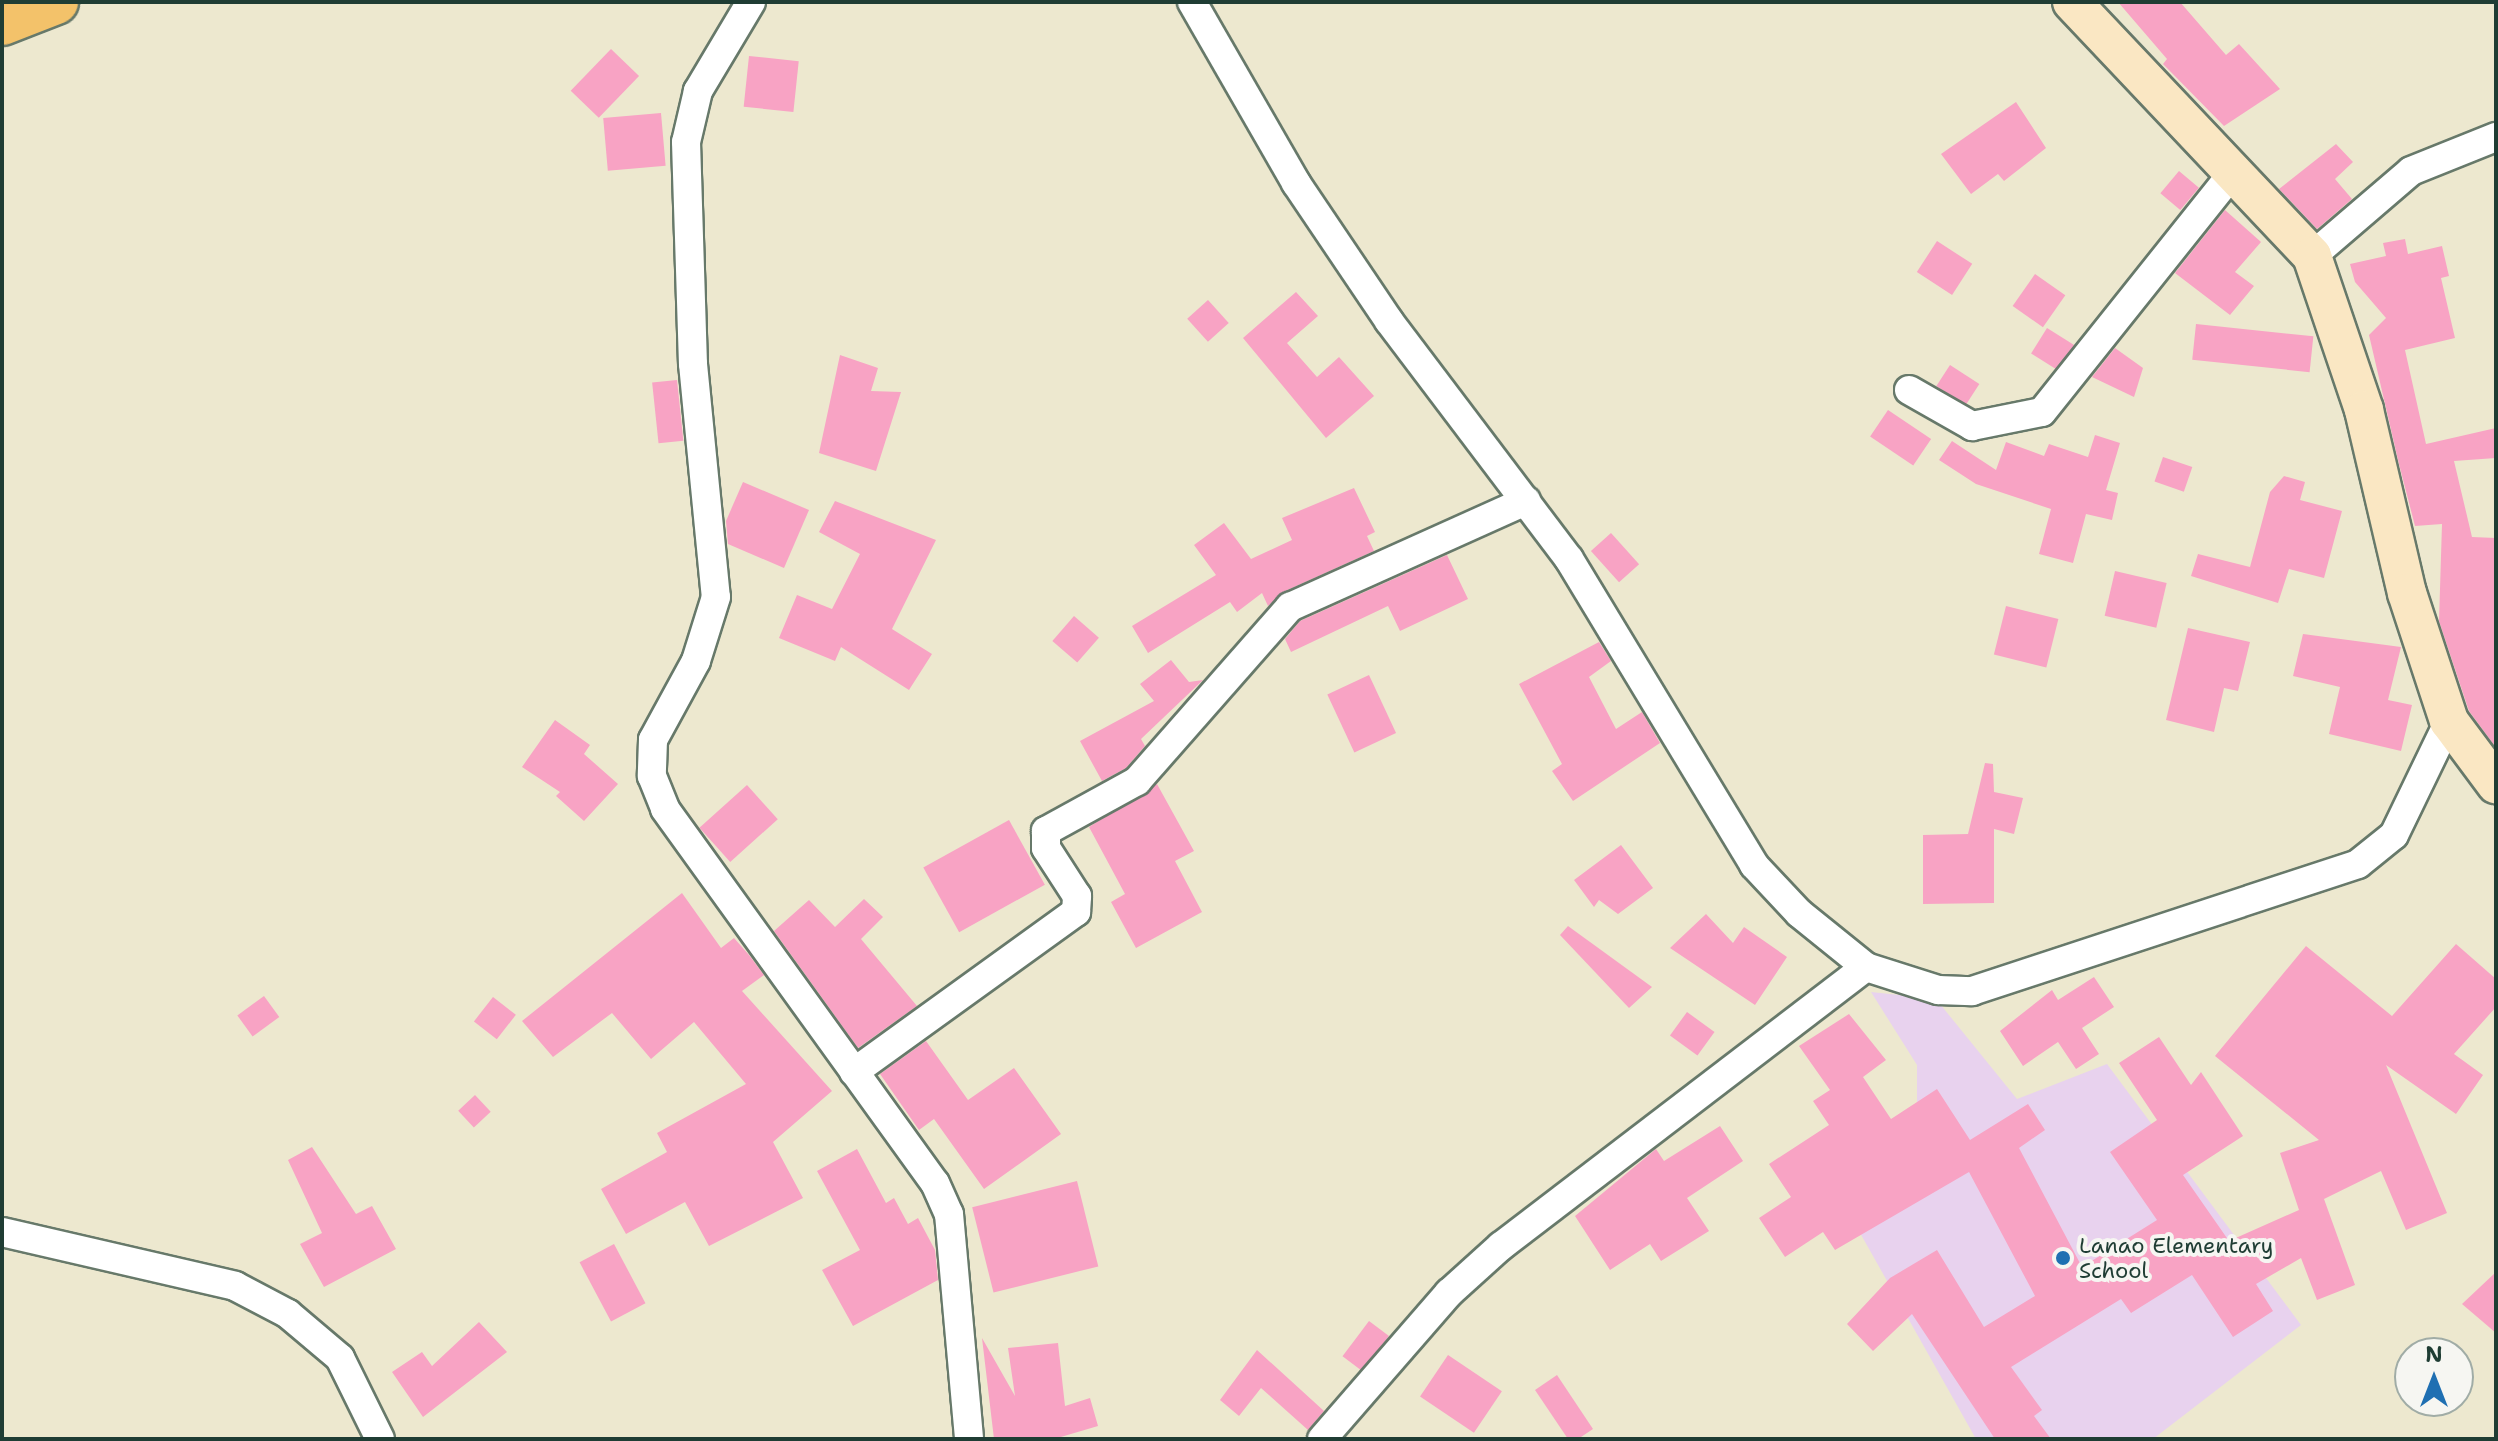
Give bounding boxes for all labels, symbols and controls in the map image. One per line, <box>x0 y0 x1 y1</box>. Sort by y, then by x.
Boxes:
place label: Lanao Elementary School <box>2079 1232 2273 1284</box>
marker: Lanao Elementary School <box>2054 1249 2072 1267</box>
north arrow <box>2394 1337 2474 1417</box>
text: N <box>2425 1340 2443 1369</box>

